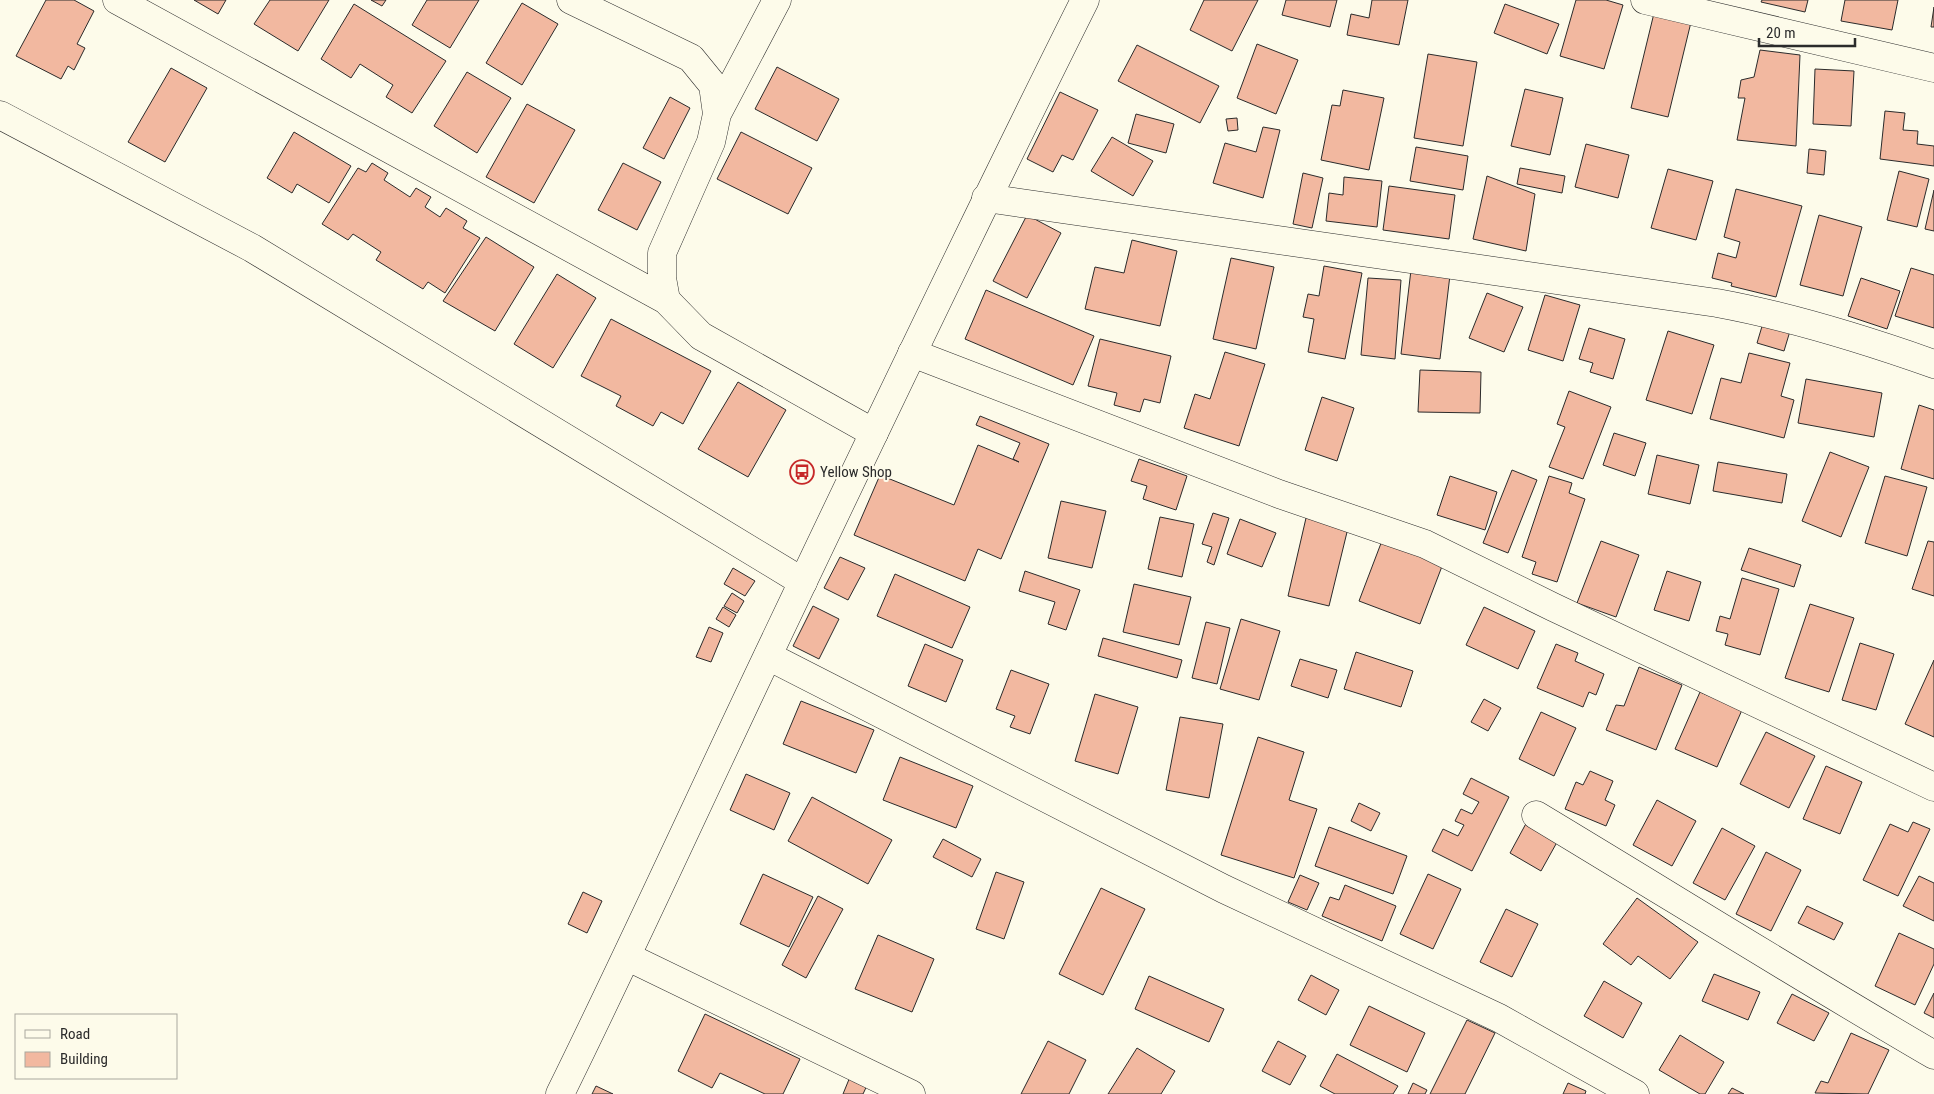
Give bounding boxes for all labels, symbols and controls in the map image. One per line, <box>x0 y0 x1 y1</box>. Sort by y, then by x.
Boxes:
scale bar <box>1759 15 1855 47</box>
text: 20 m <box>1766 24 1796 42</box>
bus stop icon: Yellow Shop <box>789 459 815 485</box>
place label: Yellow Shop <box>820 463 892 481</box>
legend <box>15 1014 178 1079</box>
text: Road <box>60 1025 90 1043</box>
text: Building <box>60 1050 108 1068</box>

